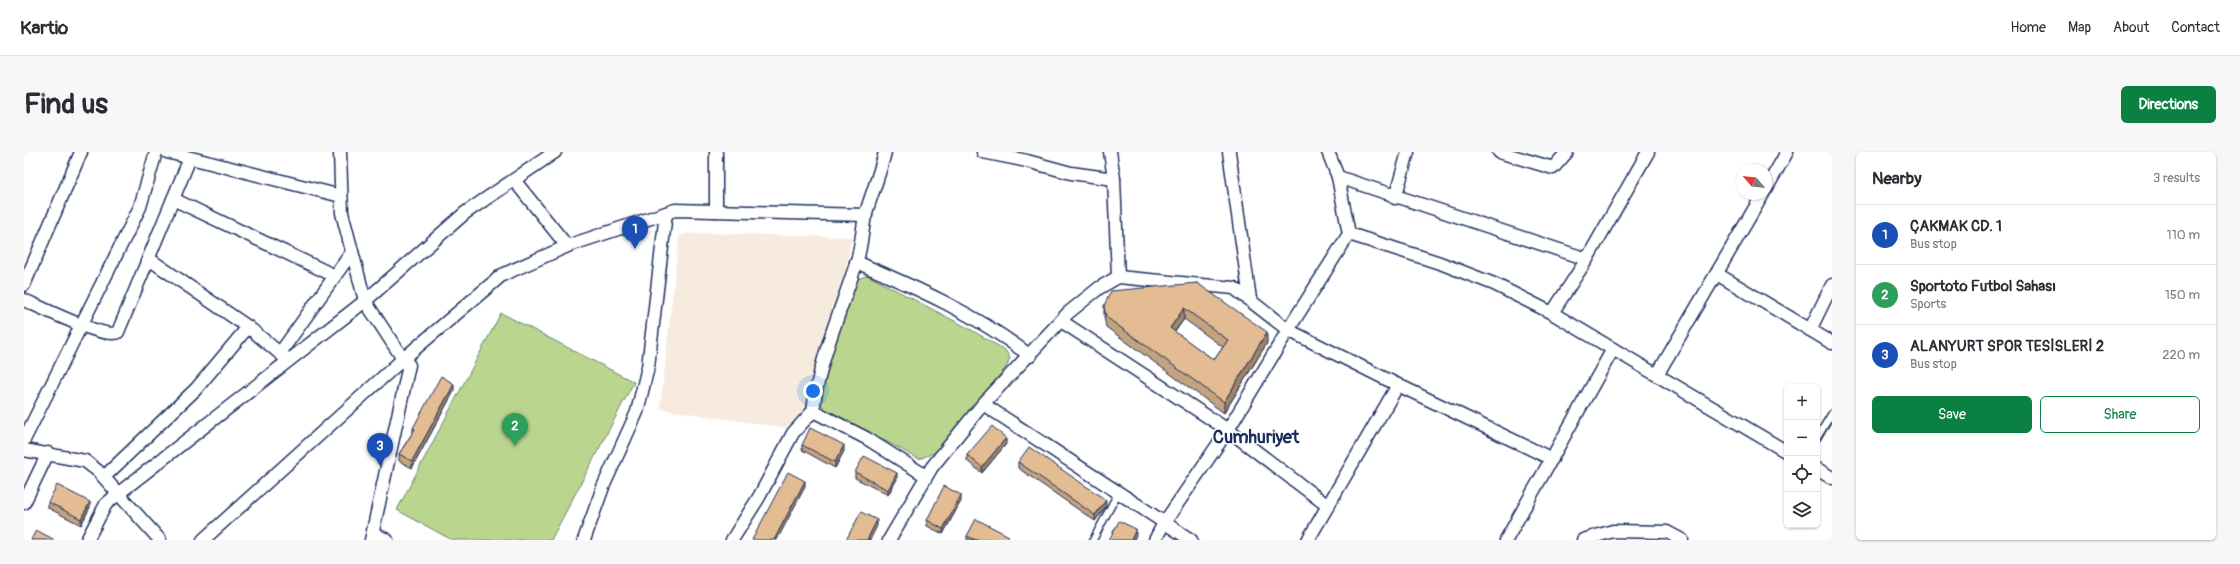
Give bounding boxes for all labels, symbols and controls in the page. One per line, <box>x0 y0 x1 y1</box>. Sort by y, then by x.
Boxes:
text: Kartio <box>20 16 68 40</box>
text: Home <box>2011 19 2046 36</box>
text: Map <box>2068 19 2091 36</box>
text: About <box>2113 19 2149 36</box>
text: Contact <box>2171 19 2220 36</box>
button: Directions <box>2121 86 2216 123</box>
text: Find us <box>24 87 108 122</box>
north arrow <box>1736 164 1772 200</box>
text: Nearby <box>1872 168 1921 189</box>
text: 3 results <box>2153 170 2200 186</box>
pin: 1 <box>622 216 648 249</box>
text: ÇAKMAK CD. 1 <box>1910 217 2002 236</box>
text: 1 <box>1882 227 1888 243</box>
text: 110 m <box>2167 227 2200 243</box>
text: Bus stop <box>1910 236 1957 252</box>
text: Sportoto Futbol Sahası <box>1910 277 2056 296</box>
text: 2 <box>1881 287 1889 303</box>
text: 150 m <box>2165 287 2200 303</box>
text: Sports <box>1910 296 1946 312</box>
text: ALANYURT SPOR TESİSLERİ 2 <box>1910 337 2104 356</box>
text: 3 <box>1881 347 1889 363</box>
text: 220 m <box>2162 347 2200 363</box>
text: Bus stop <box>1910 356 1957 372</box>
your location <box>803 381 823 401</box>
map controls <box>1784 384 1820 528</box>
button: + <box>1784 384 1820 420</box>
button: Save <box>1872 396 2032 433</box>
button: Share <box>2040 396 2200 433</box>
pin: 2 <box>502 413 528 446</box>
button: − <box>1784 420 1820 456</box>
district label: Cumhuriyet <box>1213 426 1300 449</box>
pin: 3 <box>367 433 393 466</box>
button: locate <box>1784 456 1820 492</box>
button: layers <box>1784 492 1820 528</box>

